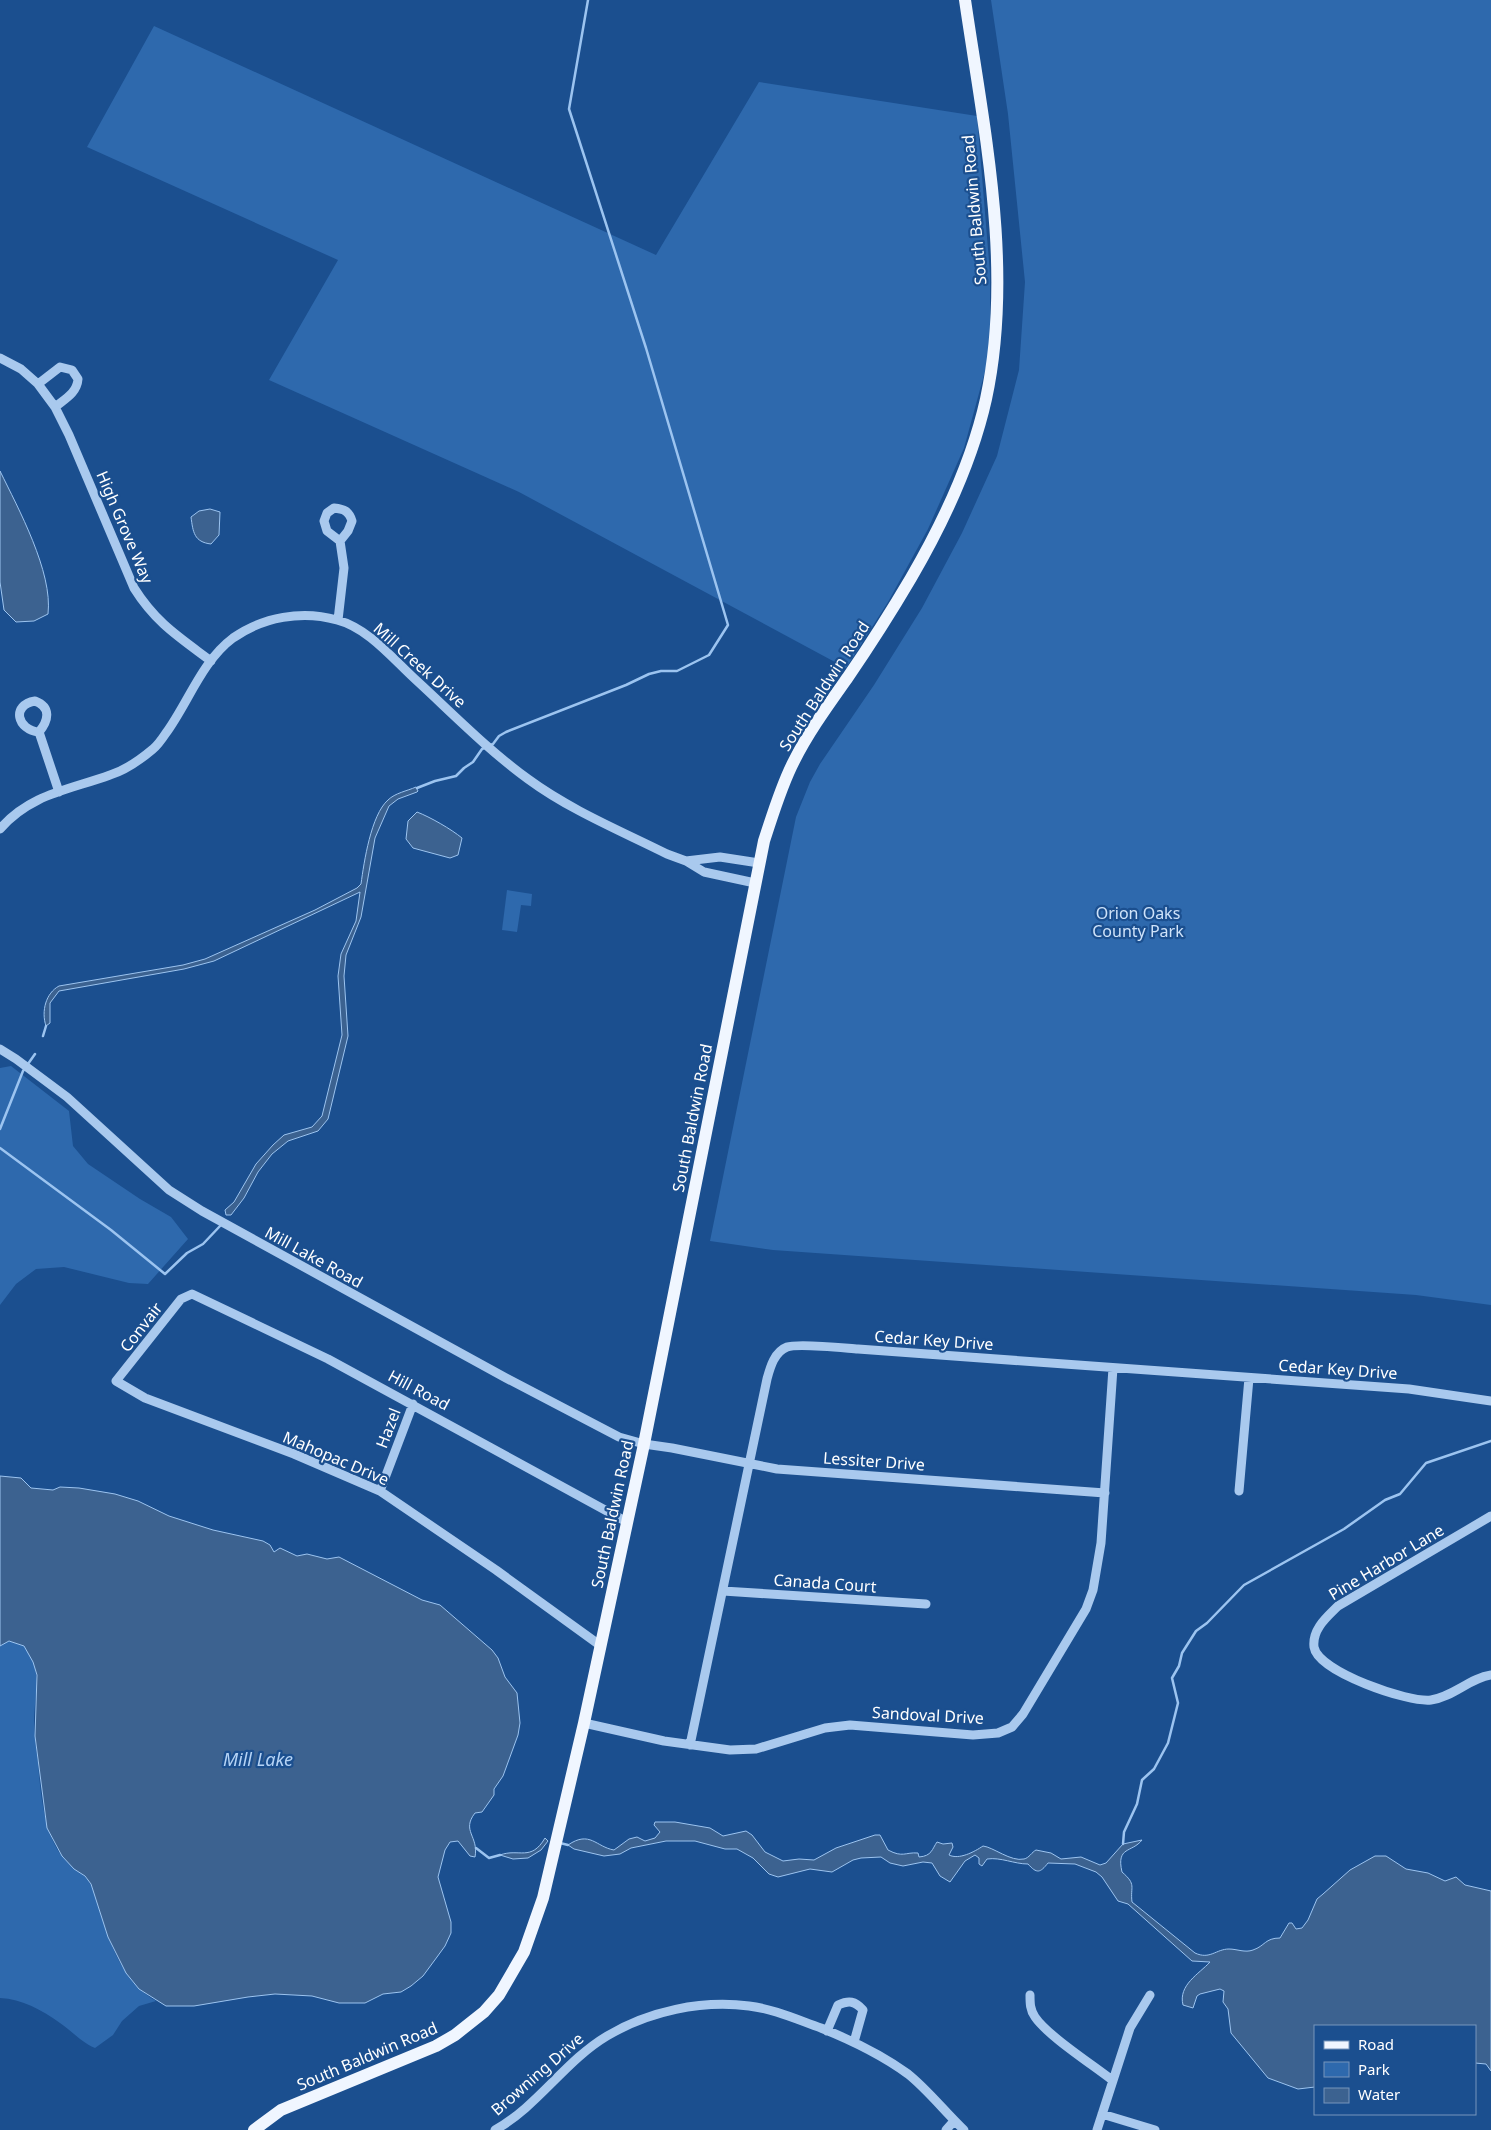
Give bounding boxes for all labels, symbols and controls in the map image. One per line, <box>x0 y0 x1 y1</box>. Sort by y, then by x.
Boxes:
street label: South Baldwin Road <box>956 134 992 286</box>
street label: High Grove Way <box>91 467 159 587</box>
street label: Mill Creek Drive <box>369 617 471 713</box>
street label: South Baldwin Road <box>774 617 874 755</box>
park label: Orion Oaks County Park <box>1092 902 1184 942</box>
street label: South Baldwin Road <box>667 1042 717 1194</box>
street label: Mill Lake Road <box>261 1221 367 1293</box>
street label: Convair <box>115 1297 168 1356</box>
street label: Cedar Key Drive <box>874 1325 994 1355</box>
street label: Cedar Key Drive <box>1278 1354 1398 1384</box>
street label: Hill Road <box>384 1365 454 1415</box>
street label: Hazel <box>370 1405 406 1451</box>
street label: Mahopac Drive <box>280 1426 392 1490</box>
street label: South Baldwin Road <box>586 1438 638 1590</box>
street label: Lessiter Drive <box>822 1446 926 1476</box>
street label: Pine Harbor Lane <box>1324 1519 1448 1605</box>
street label: Canada Court <box>773 1568 877 1598</box>
street label: Sandoval Drive <box>872 1701 984 1729</box>
water label: Mill Lake <box>223 1747 293 1771</box>
street label: South Baldwin Road <box>293 2016 441 2096</box>
legend <box>1314 2025 1476 2115</box>
street label: Browning Drive <box>486 2028 588 2120</box>
text: Road <box>1358 2034 1394 2054</box>
text: Park <box>1358 2059 1390 2079</box>
text: Water <box>1358 2084 1400 2104</box>

